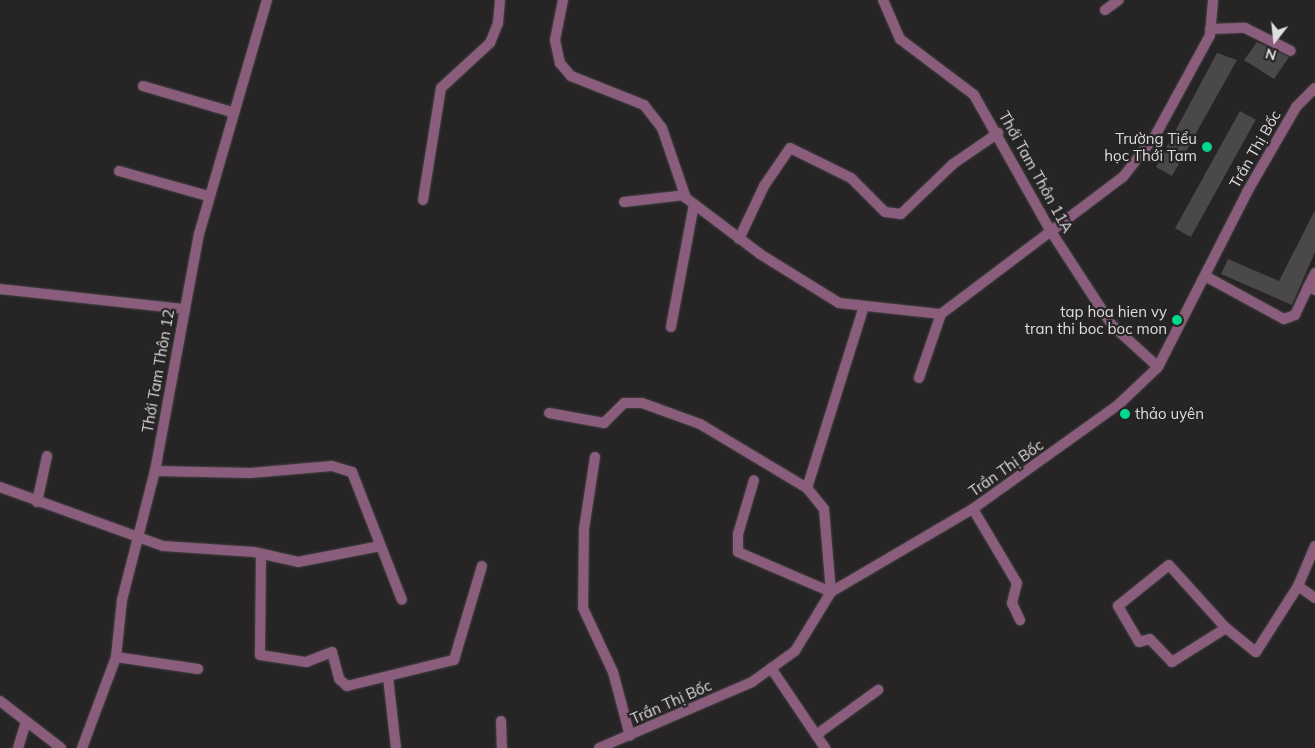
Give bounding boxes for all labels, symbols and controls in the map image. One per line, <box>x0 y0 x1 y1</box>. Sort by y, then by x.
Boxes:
north arrow <box>1250 15 1300 65</box>
text: N <box>1263 44 1278 65</box>
street label: Trần Thị Bốc <box>1226 107 1284 191</box>
street label: Thới Tam Thôn 11A <box>995 108 1077 236</box>
place label: Trường Tiểu học Thới Tam <box>1104 129 1197 164</box>
marker: Trường Tiểu học Thới Tam <box>1201 141 1213 153</box>
place label: tap hoa hien vy tran thi boc boc mon <box>1025 302 1167 337</box>
street label: Thới Tam Thôn 12 <box>138 308 178 434</box>
marker: tap hoa hien vy tran thi boc boc mon <box>1171 314 1183 326</box>
place label: thảo uyên <box>1135 405 1204 423</box>
marker: thảo uyên <box>1119 408 1131 420</box>
street label: Trần Thị Bốc <box>965 436 1047 500</box>
street label: Trần Thị Bốc <box>628 676 714 728</box>

